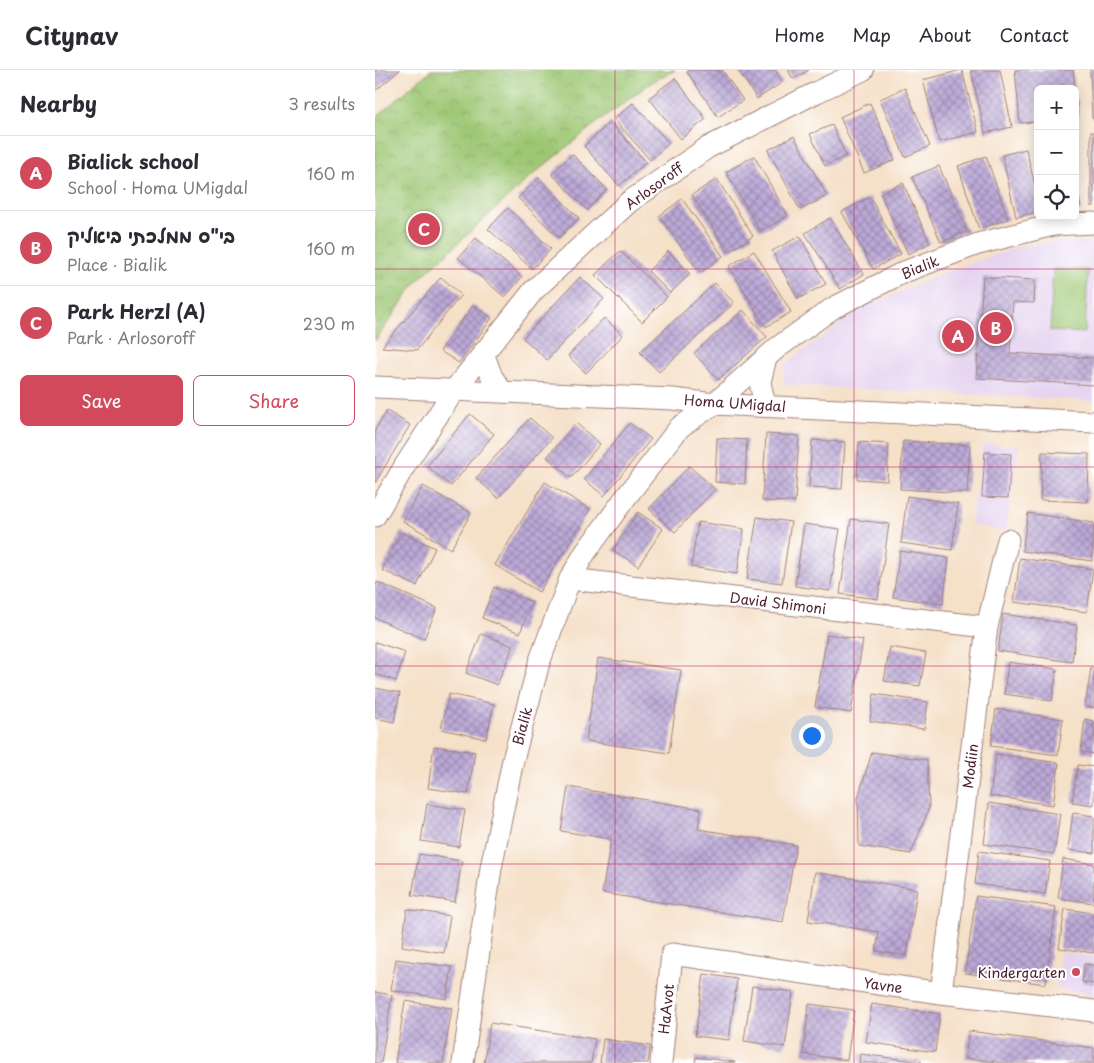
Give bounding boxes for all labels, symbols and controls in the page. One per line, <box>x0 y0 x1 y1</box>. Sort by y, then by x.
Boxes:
text: Citynav <box>25 17 118 53</box>
text: Home <box>774 21 824 48</box>
text: Map <box>852 21 891 48</box>
text: About <box>919 21 971 48</box>
text: Contact <box>999 21 1069 48</box>
map controls <box>1034 85 1079 220</box>
button: + <box>1034 85 1079 130</box>
text: Nearby <box>20 87 97 119</box>
text: 3 results <box>288 91 355 115</box>
button: − <box>1034 130 1079 175</box>
text: Bialick school <box>67 147 199 175</box>
street label: Arlosoroff <box>620 157 689 214</box>
text: A <box>30 161 42 185</box>
text: 160 m <box>307 161 355 185</box>
text: School · Homa UMigdal <box>67 175 248 199</box>
button: locate <box>1034 175 1079 220</box>
pin: C <box>408 210 440 248</box>
text: בי"ס ממלכתי ביאליק <box>67 221 235 249</box>
text: B <box>31 236 41 260</box>
text: 160 m <box>307 236 355 260</box>
street label: Bialik <box>898 250 943 284</box>
text: Place · Bialik <box>67 252 167 276</box>
text: Park Herzl (A) <box>67 297 206 325</box>
pin: B <box>980 309 1012 347</box>
text: C <box>30 311 42 335</box>
text: 230 m <box>303 311 355 335</box>
pin: A <box>942 317 974 355</box>
text: Park · Arlosoroff <box>67 325 195 349</box>
button: Save <box>20 375 183 426</box>
button: Share <box>193 375 355 426</box>
street label: Homa UMigdal <box>683 389 787 417</box>
street label: David Shimoni <box>729 587 827 619</box>
street label: Bialik <box>507 704 537 748</box>
your location <box>799 723 825 749</box>
street label: Modiin <box>957 742 983 790</box>
place label: Kindergarten <box>978 962 1066 983</box>
marker: Kindergarten <box>1070 966 1082 978</box>
street label: Yavne <box>862 972 904 998</box>
street label: HaAvot <box>653 983 679 1035</box>

